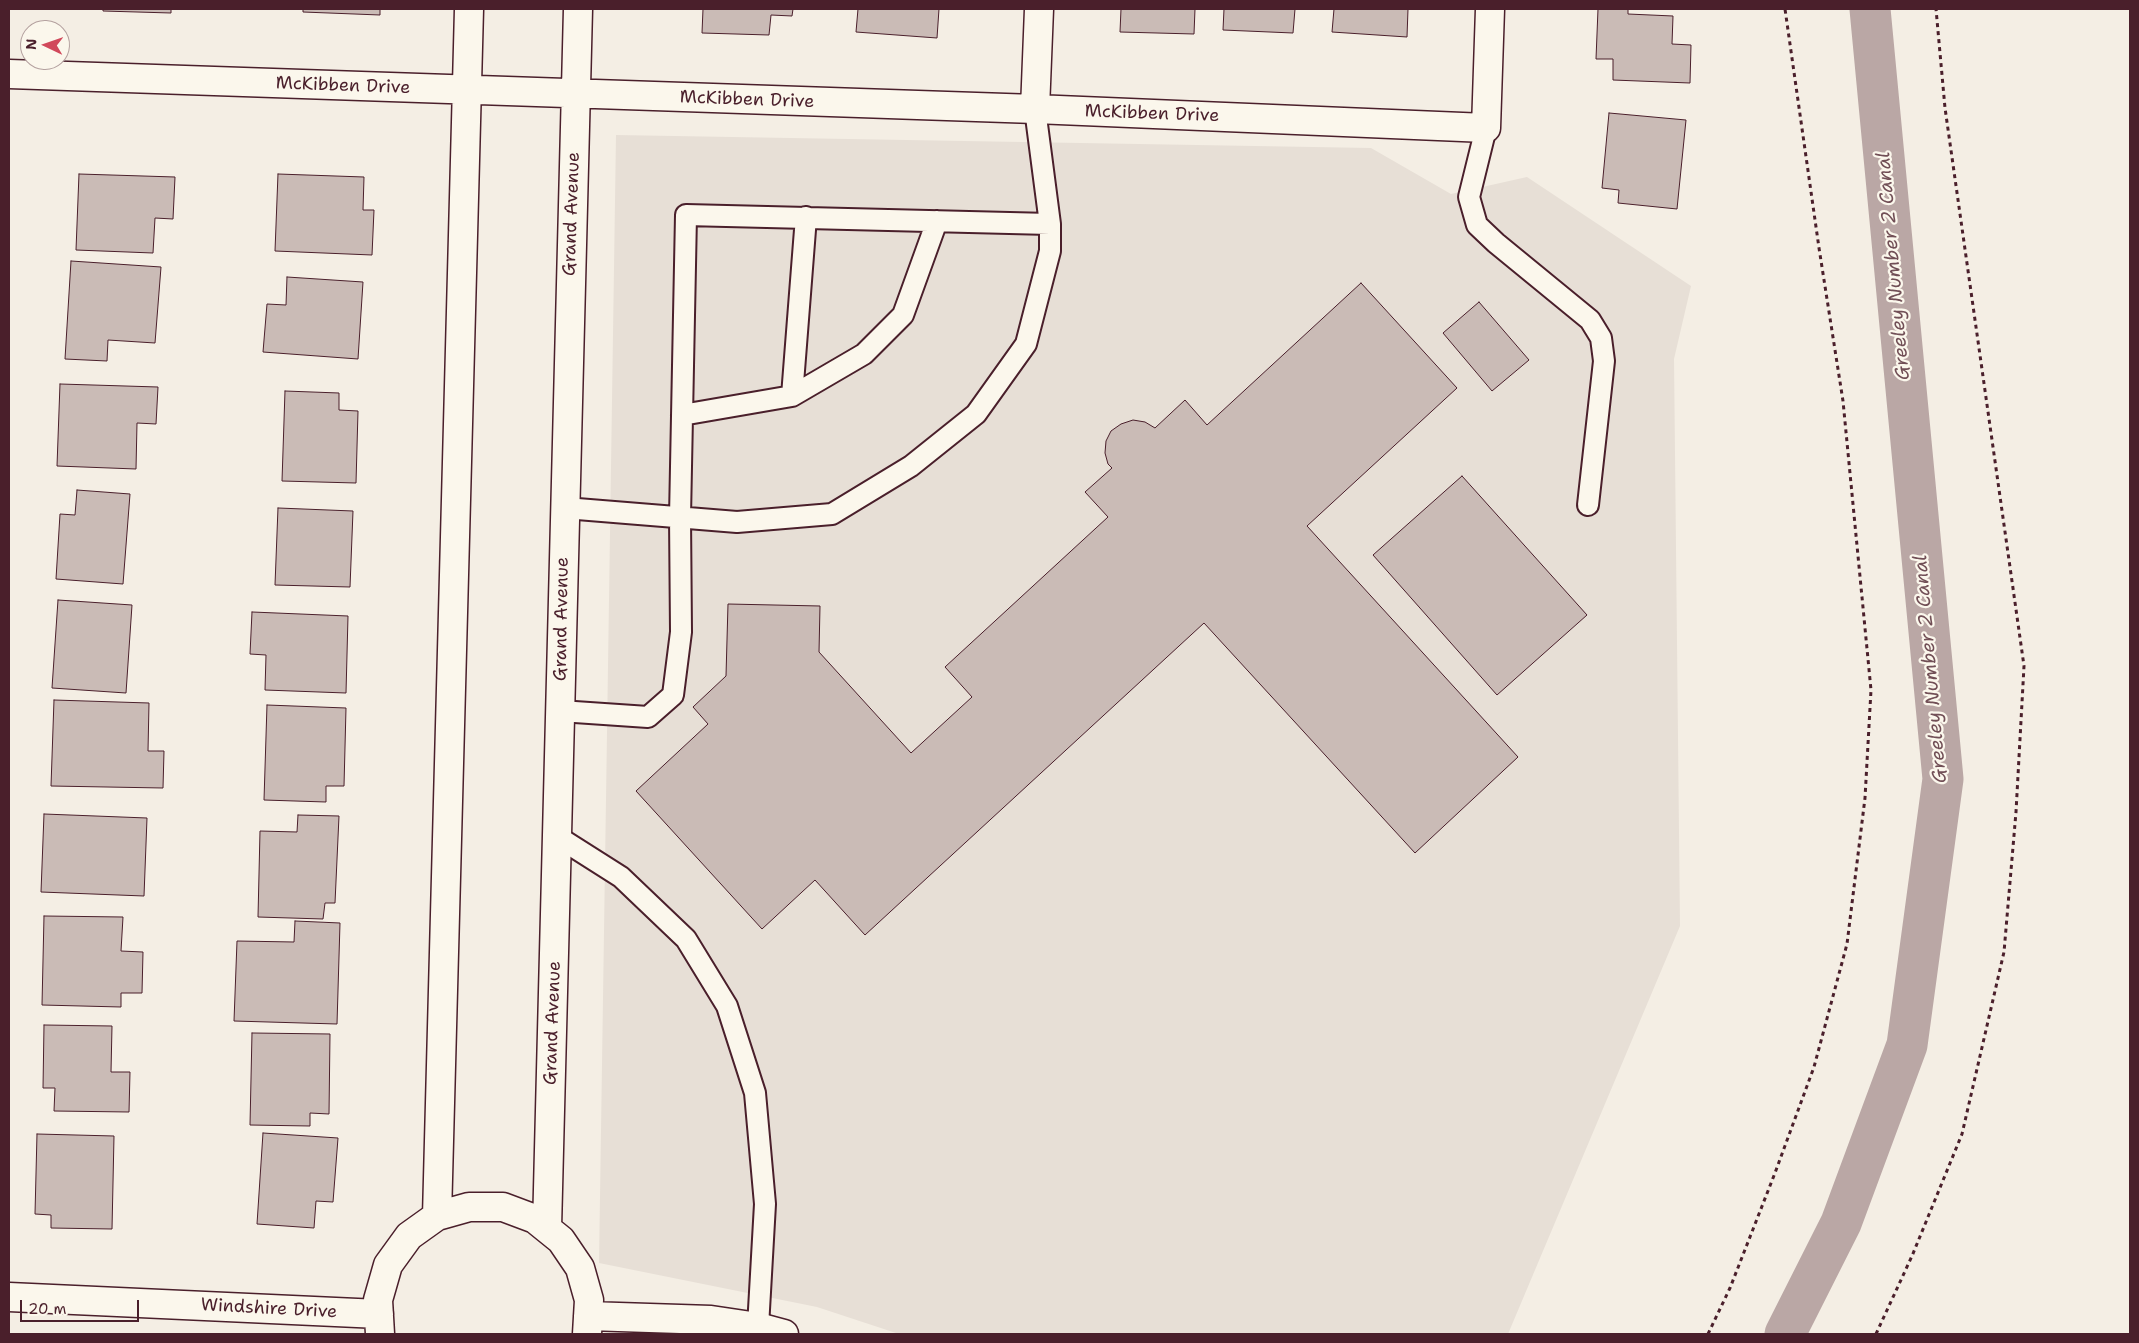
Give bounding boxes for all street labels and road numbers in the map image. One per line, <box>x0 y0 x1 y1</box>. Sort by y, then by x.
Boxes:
street label: McKibben Drive <box>275 73 411 99</box>
street label: McKibben Drive <box>679 87 815 113</box>
street label: McKibben Drive <box>1084 101 1220 127</box>
street label: Grand Avenue <box>559 152 585 276</box>
street label: Grand Avenue <box>550 557 574 681</box>
street label: Grand Avenue <box>540 961 566 1085</box>
street label: Windshire Drive <box>200 1295 338 1323</box>

